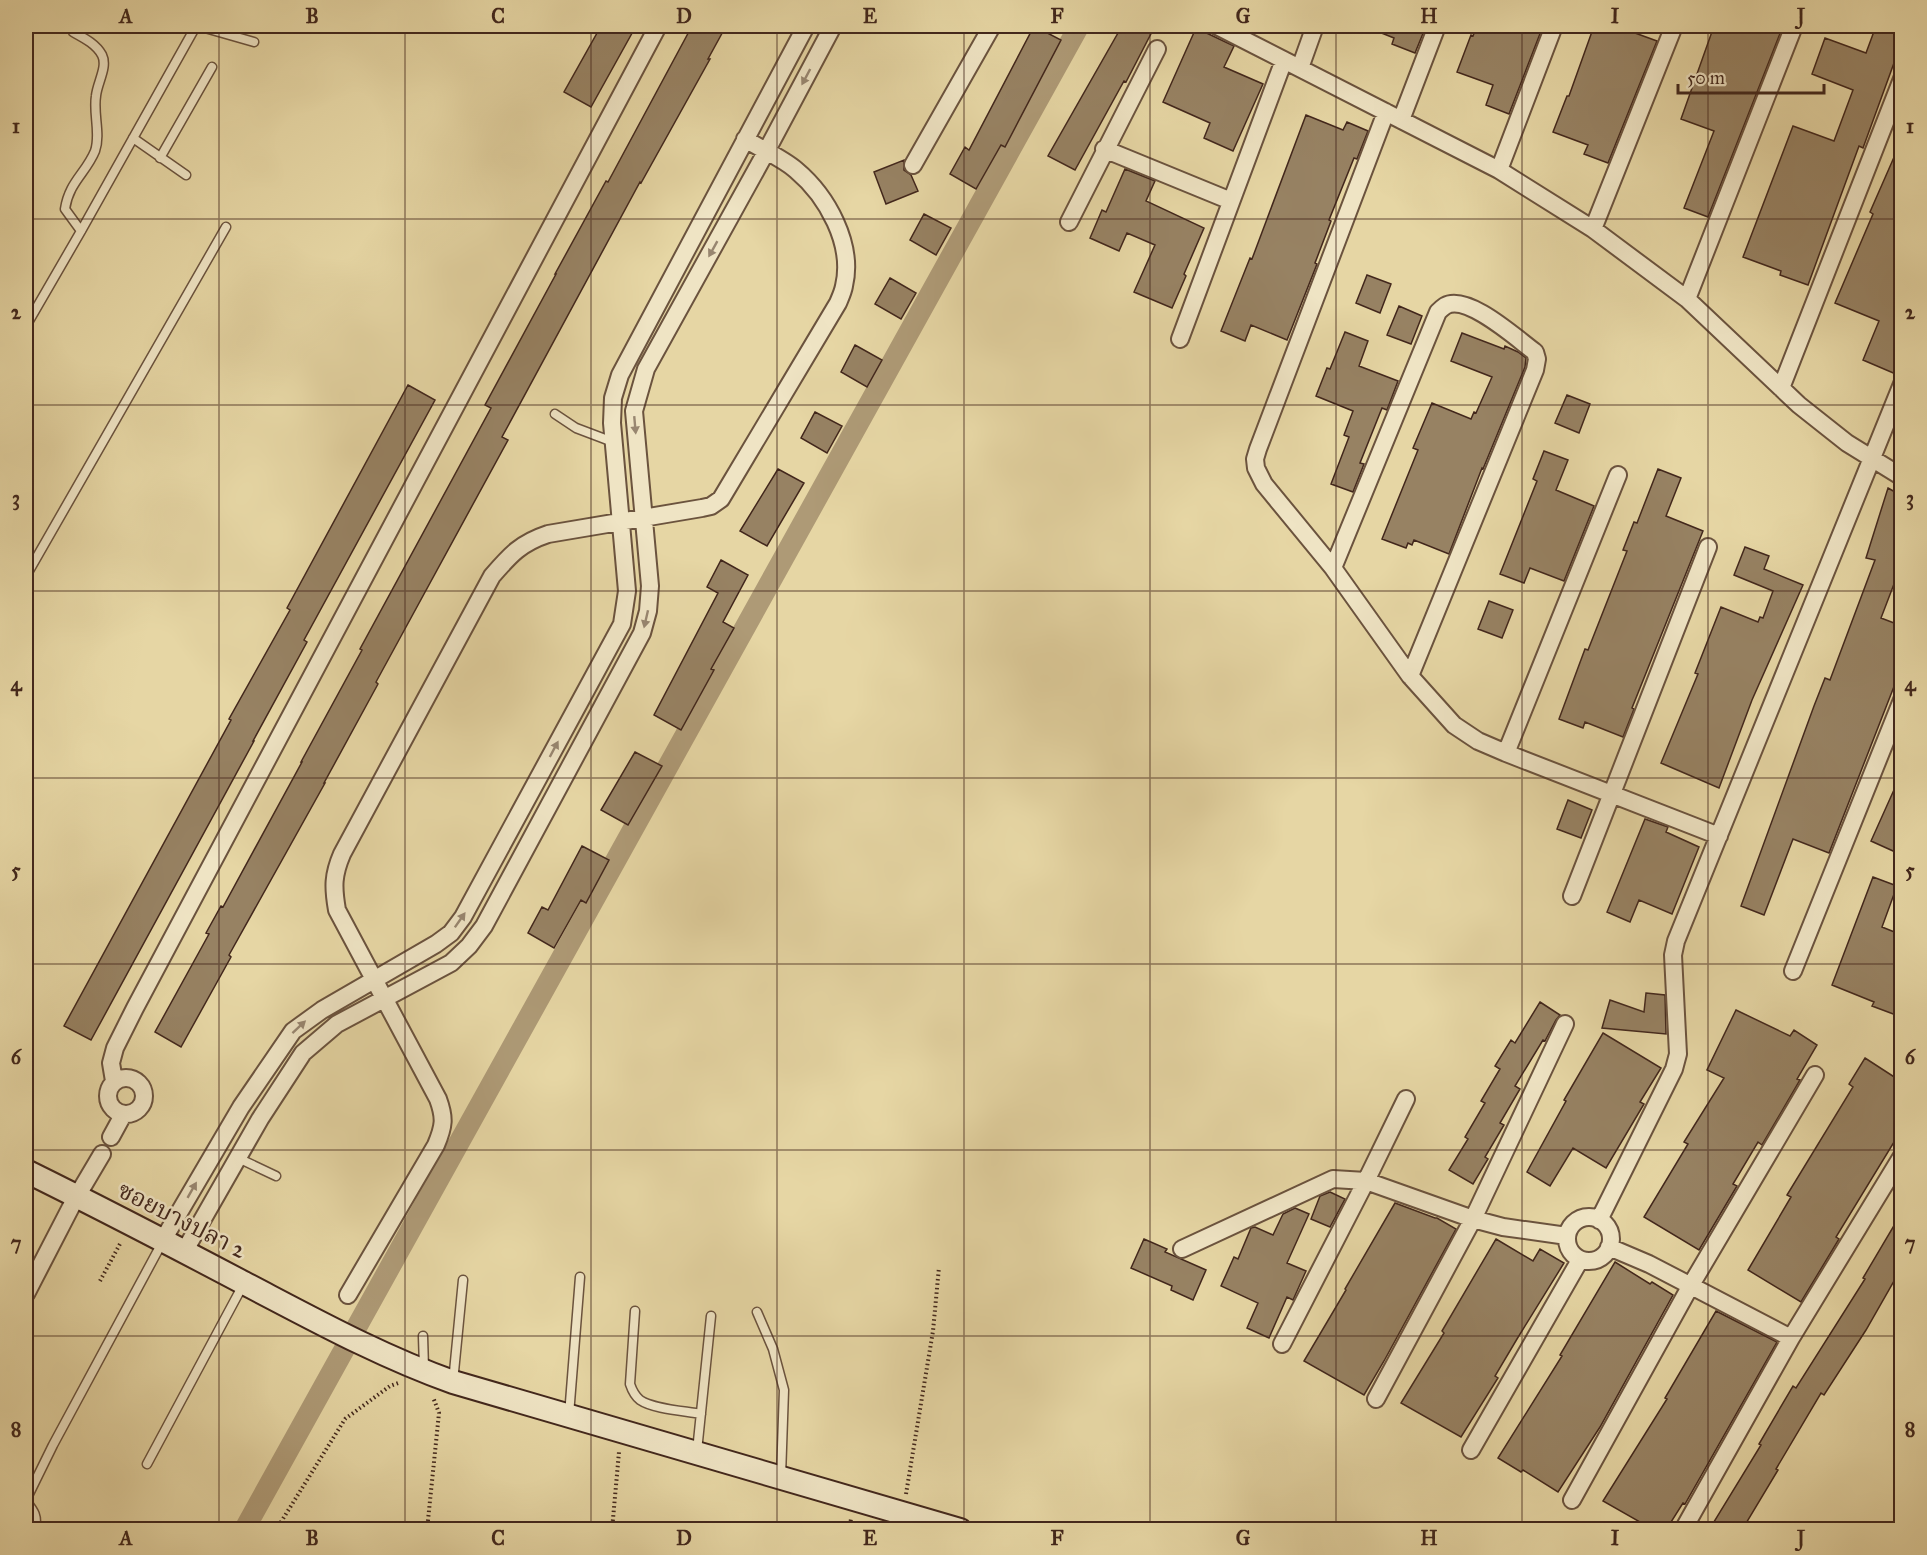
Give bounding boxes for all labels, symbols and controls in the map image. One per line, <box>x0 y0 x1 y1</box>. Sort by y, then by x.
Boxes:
text: A <box>117 4 133 28</box>
text: B <box>305 4 319 28</box>
text: C <box>491 4 505 28</box>
text: D <box>676 4 692 28</box>
text: E <box>863 4 878 28</box>
text: F <box>1050 4 1064 28</box>
text: G <box>1236 4 1251 28</box>
text: H <box>1420 4 1438 28</box>
text: I <box>1611 4 1620 28</box>
text: J <box>1794 4 1806 30</box>
scale bar <box>1678 57 1824 95</box>
text: 50 m <box>1687 67 1725 89</box>
one-way arrow <box>801 69 810 86</box>
text: 1 <box>12 114 20 138</box>
text: 1 <box>1906 114 1914 138</box>
one-way arrow <box>708 241 718 258</box>
text: 2 <box>11 300 22 324</box>
text: 2 <box>1905 300 1916 324</box>
one-way arrow <box>630 415 640 434</box>
text: 3 <box>12 486 20 511</box>
text: 3 <box>1906 486 1914 511</box>
one-way arrow <box>640 610 650 628</box>
text: 4 <box>10 672 22 697</box>
text: 4 <box>1904 672 1916 697</box>
one-way arrow <box>549 741 559 758</box>
text: 5 <box>11 858 21 882</box>
text: 5 <box>1905 858 1915 882</box>
one-way arrow <box>454 913 466 929</box>
one-way arrow <box>291 1020 306 1034</box>
text: 6 <box>11 1045 23 1069</box>
text: 6 <box>1905 1045 1917 1069</box>
street label: ซอยบางปลา 2 <box>113 1175 251 1265</box>
one-way arrow <box>187 1182 198 1198</box>
text: 7 <box>11 1231 22 1255</box>
text: 7 <box>1905 1231 1916 1255</box>
text: 8 <box>11 1417 21 1441</box>
text: 8 <box>1905 1417 1915 1441</box>
text: A <box>117 1526 133 1550</box>
text: B <box>305 1526 319 1550</box>
text: C <box>491 1526 505 1550</box>
text: D <box>676 1526 692 1550</box>
text: E <box>863 1526 878 1550</box>
text: F <box>1050 1526 1064 1550</box>
text: G <box>1236 1526 1251 1550</box>
text: H <box>1420 1526 1438 1550</box>
text: I <box>1611 1526 1620 1550</box>
text: J <box>1794 1526 1806 1552</box>

